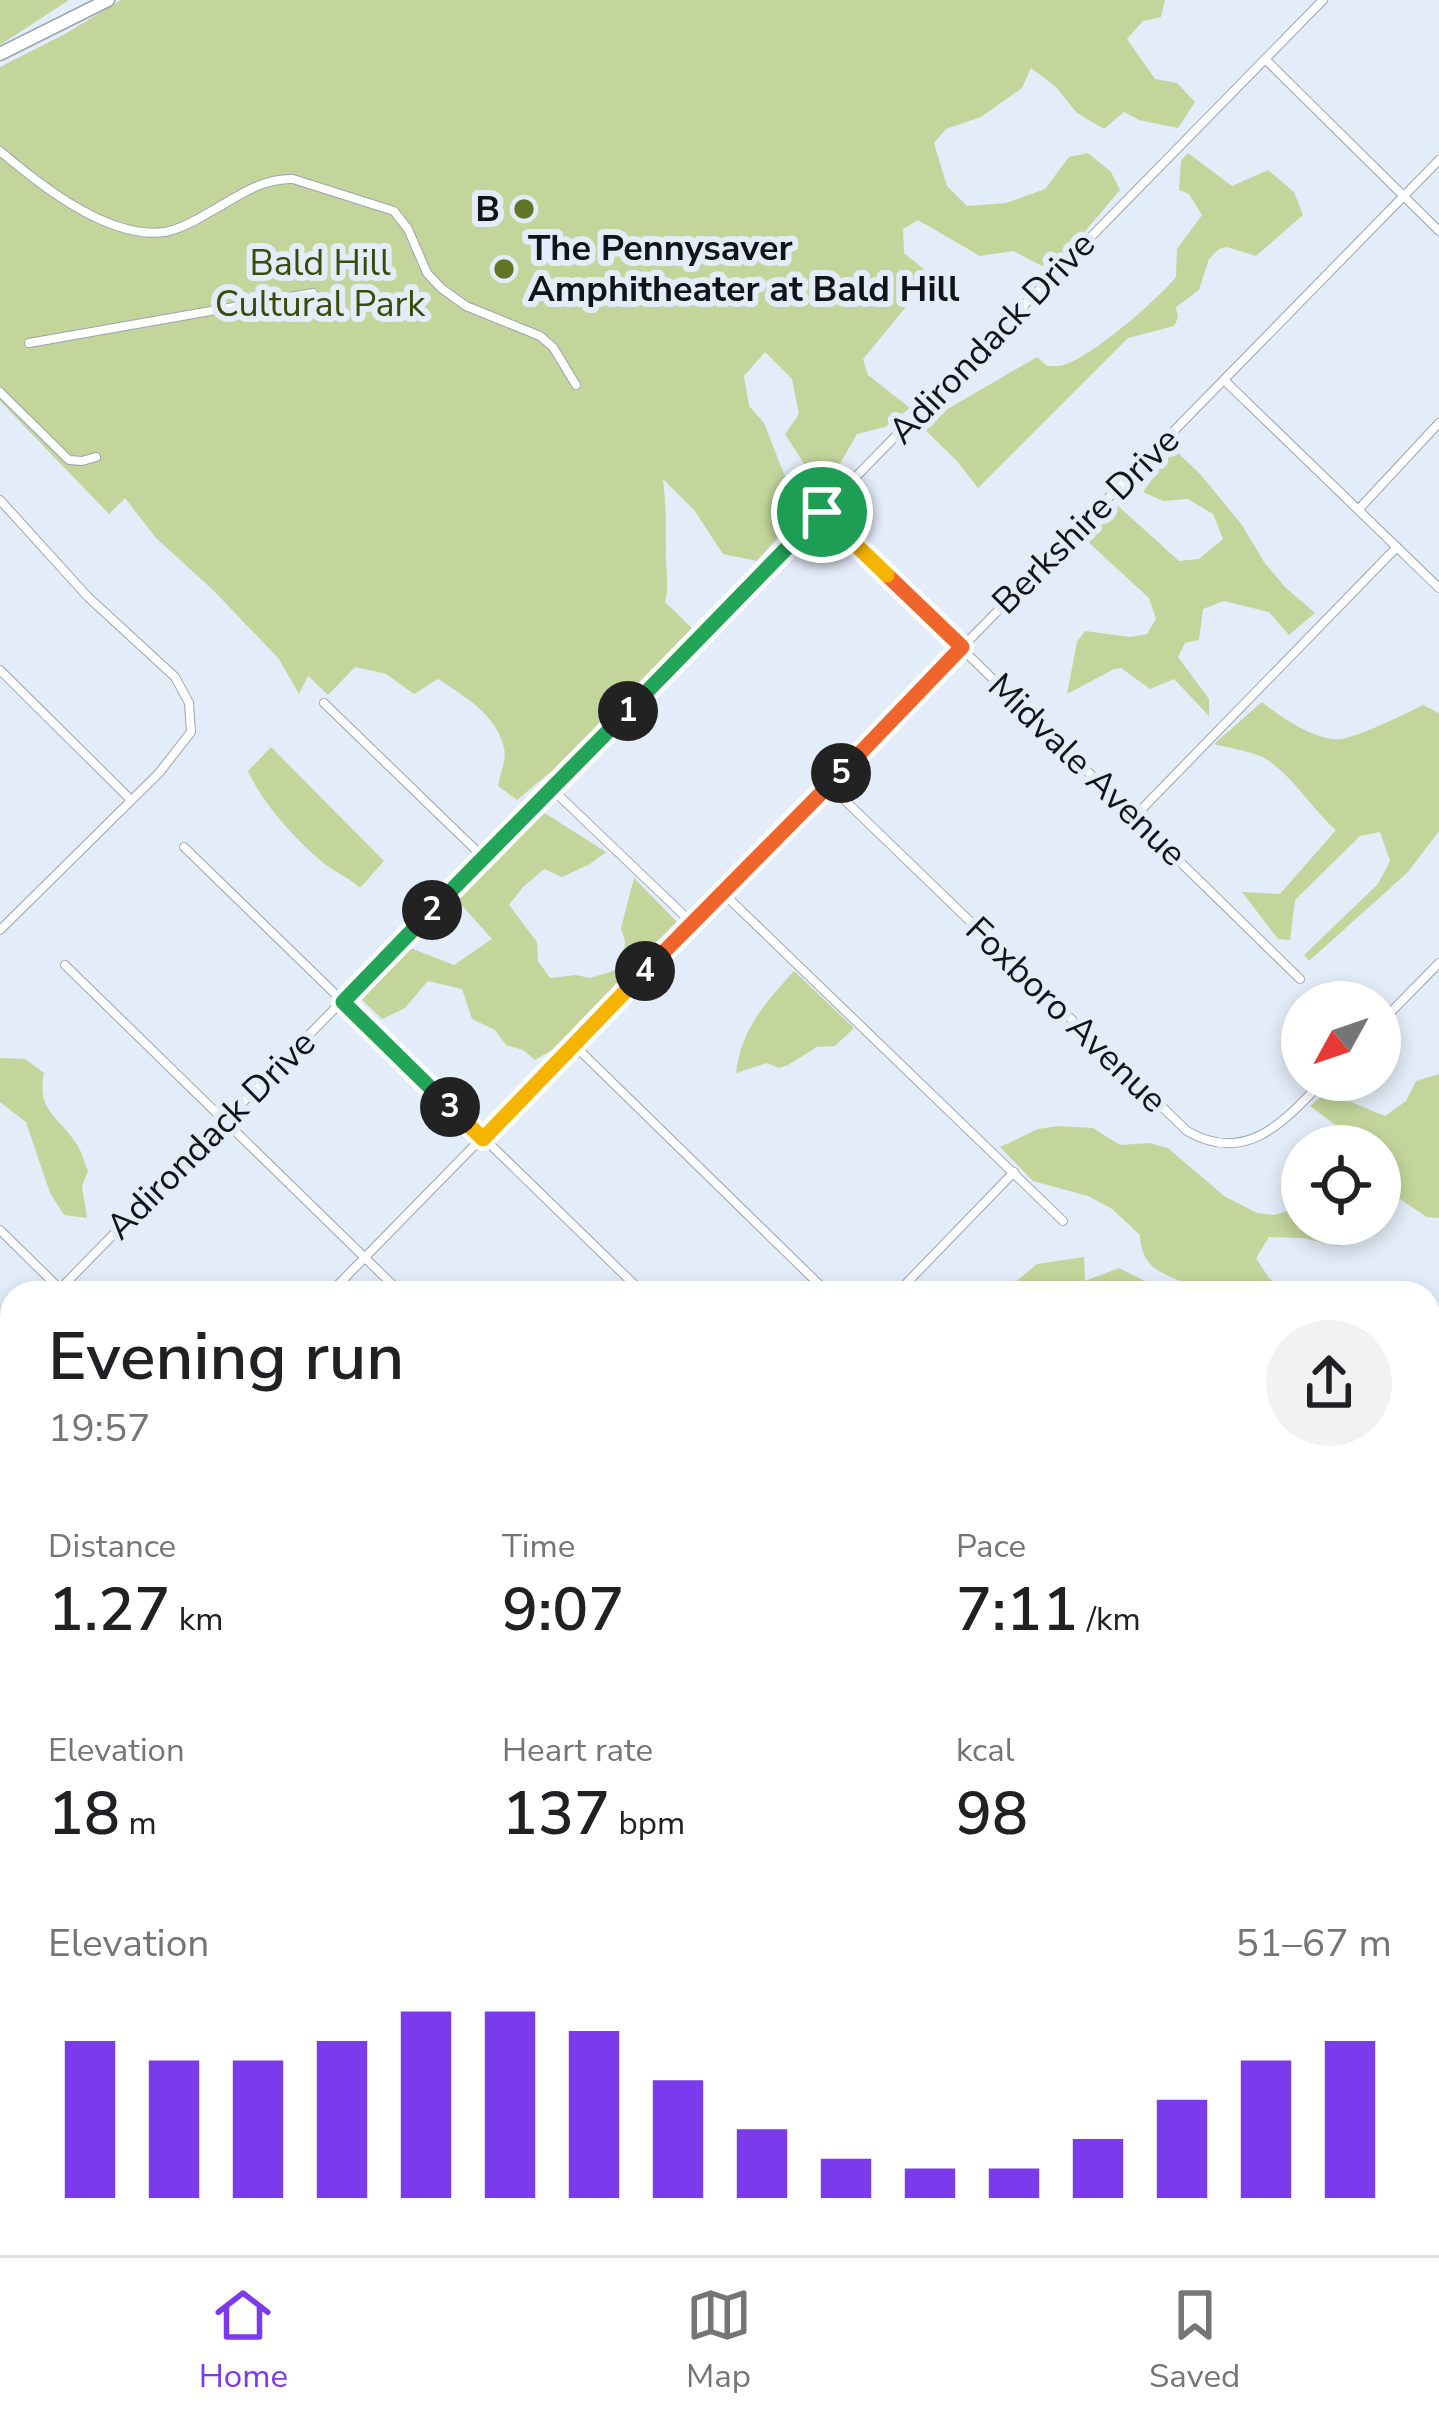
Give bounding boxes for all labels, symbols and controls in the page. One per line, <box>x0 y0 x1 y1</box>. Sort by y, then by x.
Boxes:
place label: B <box>475 185 500 234</box>
marker: B <box>511 196 537 222</box>
street label: Adirondack Drive <box>878 221 1106 455</box>
place label: The Pennysaver Amphitheater at Bald Hill <box>528 224 960 314</box>
park label: Bald Hill Cultural Park <box>215 239 426 329</box>
marker: The Pennysaver Amphitheater at Bald Hill <box>491 256 517 282</box>
street label: Berkshire Drive <box>981 416 1191 626</box>
pin <box>771 461 873 563</box>
icon: arrive <box>789 479 855 545</box>
street label: Midvale Avenue <box>977 662 1197 878</box>
pin: 1 <box>598 681 658 741</box>
text: 1 <box>618 688 638 733</box>
pin: 5 <box>811 743 871 803</box>
text: 5 <box>831 750 851 795</box>
pin: 2 <box>402 880 462 940</box>
text: 2 <box>422 887 442 932</box>
street label: Foxboro Avenue <box>954 906 1178 1124</box>
pin: 4 <box>615 941 675 1001</box>
text: 4 <box>635 948 655 993</box>
north arrow <box>1281 981 1401 1101</box>
map controls <box>1281 981 1401 1245</box>
street label: Adirondack Drive <box>95 1019 327 1251</box>
pin: 3 <box>420 1077 480 1137</box>
text: 3 <box>440 1084 460 1129</box>
button: locate <box>1281 1125 1401 1245</box>
text: Evening run <box>48 1312 404 1402</box>
button: share <box>1266 1320 1392 1446</box>
text: 19:57 <box>48 1402 151 1455</box>
text: Distance <box>48 1524 176 1569</box>
text: Time <box>502 1524 575 1569</box>
text: Pace <box>956 1524 1026 1569</box>
text: 1.27 <box>48 1569 170 1651</box>
text: 9:07 <box>502 1569 624 1651</box>
text: 7:11 <box>956 1569 1078 1651</box>
text: km <box>170 1597 223 1642</box>
text: /km <box>1078 1597 1141 1642</box>
text: Elevation <box>48 1728 185 1773</box>
text: Heart rate <box>502 1728 653 1773</box>
text: kcal <box>956 1728 1015 1773</box>
text: 18 <box>48 1773 120 1855</box>
text: 137 <box>502 1773 610 1855</box>
text: 98 <box>956 1773 1028 1855</box>
text: m <box>120 1801 157 1846</box>
text: bpm <box>610 1801 685 1846</box>
text: Elevation <box>48 1917 209 1970</box>
text: 51–67 m <box>1235 1917 1392 1970</box>
tab: Home <box>199 2282 288 2399</box>
tab: Map <box>686 2282 752 2399</box>
tab: Saved <box>1149 2282 1240 2399</box>

